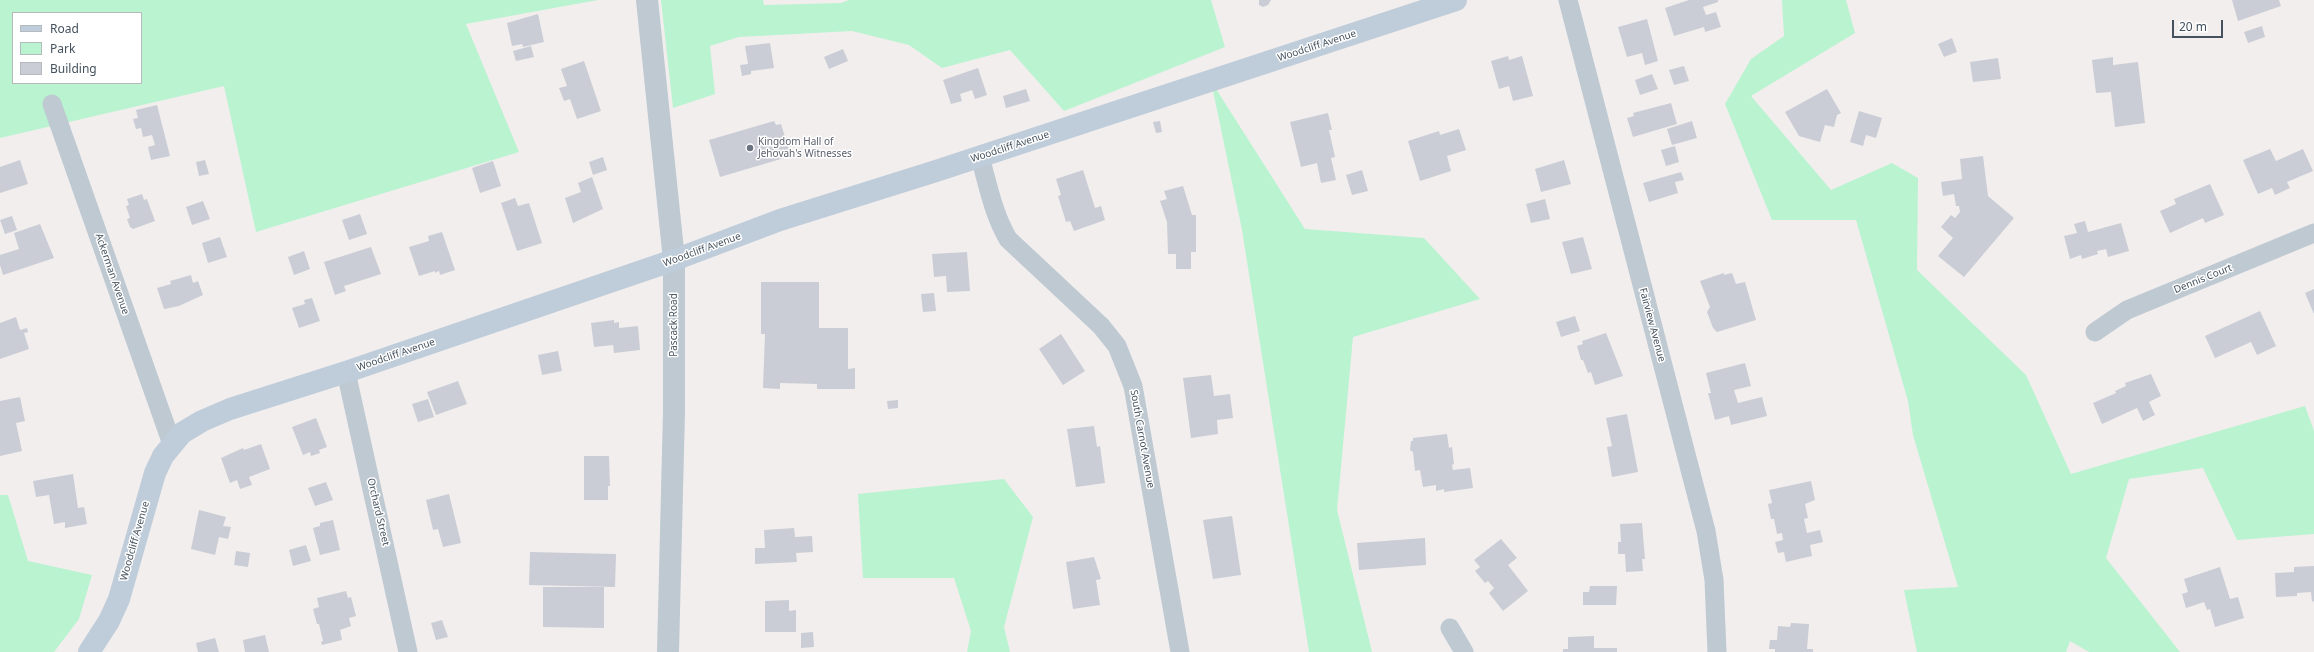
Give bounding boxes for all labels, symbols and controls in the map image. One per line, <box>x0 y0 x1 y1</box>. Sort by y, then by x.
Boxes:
legend <box>12 12 142 84</box>
scale bar <box>2174 12 2225 38</box>
text: 20 m <box>2179 18 2207 35</box>
text: Road <box>50 20 79 37</box>
street label: Woodcliff Avenue <box>1276 28 1358 64</box>
text: Park <box>50 40 75 57</box>
text: Building <box>50 60 97 77</box>
street label: Woodcliff Avenue <box>969 129 1051 165</box>
place label: Kingdom Hall of Jehovah's Witnesses <box>758 136 852 160</box>
marker: Kingdom Hall of Jehovah's Witnesses <box>745 143 755 153</box>
street label: Woodcliff Avenue <box>661 230 743 270</box>
street label: Ackerman Avenue <box>92 232 132 316</box>
street label: Dennis Court <box>2172 262 2234 296</box>
street label: Fairview Avenue <box>1636 287 1668 363</box>
street label: Pascack Road <box>668 293 680 357</box>
street label: Woodcliff Avenue <box>355 336 437 374</box>
street label: South Carnot Avenue <box>1127 389 1157 489</box>
street label: Orchard Street <box>364 477 392 547</box>
street label: Woodcliff Avenue <box>118 500 152 582</box>

